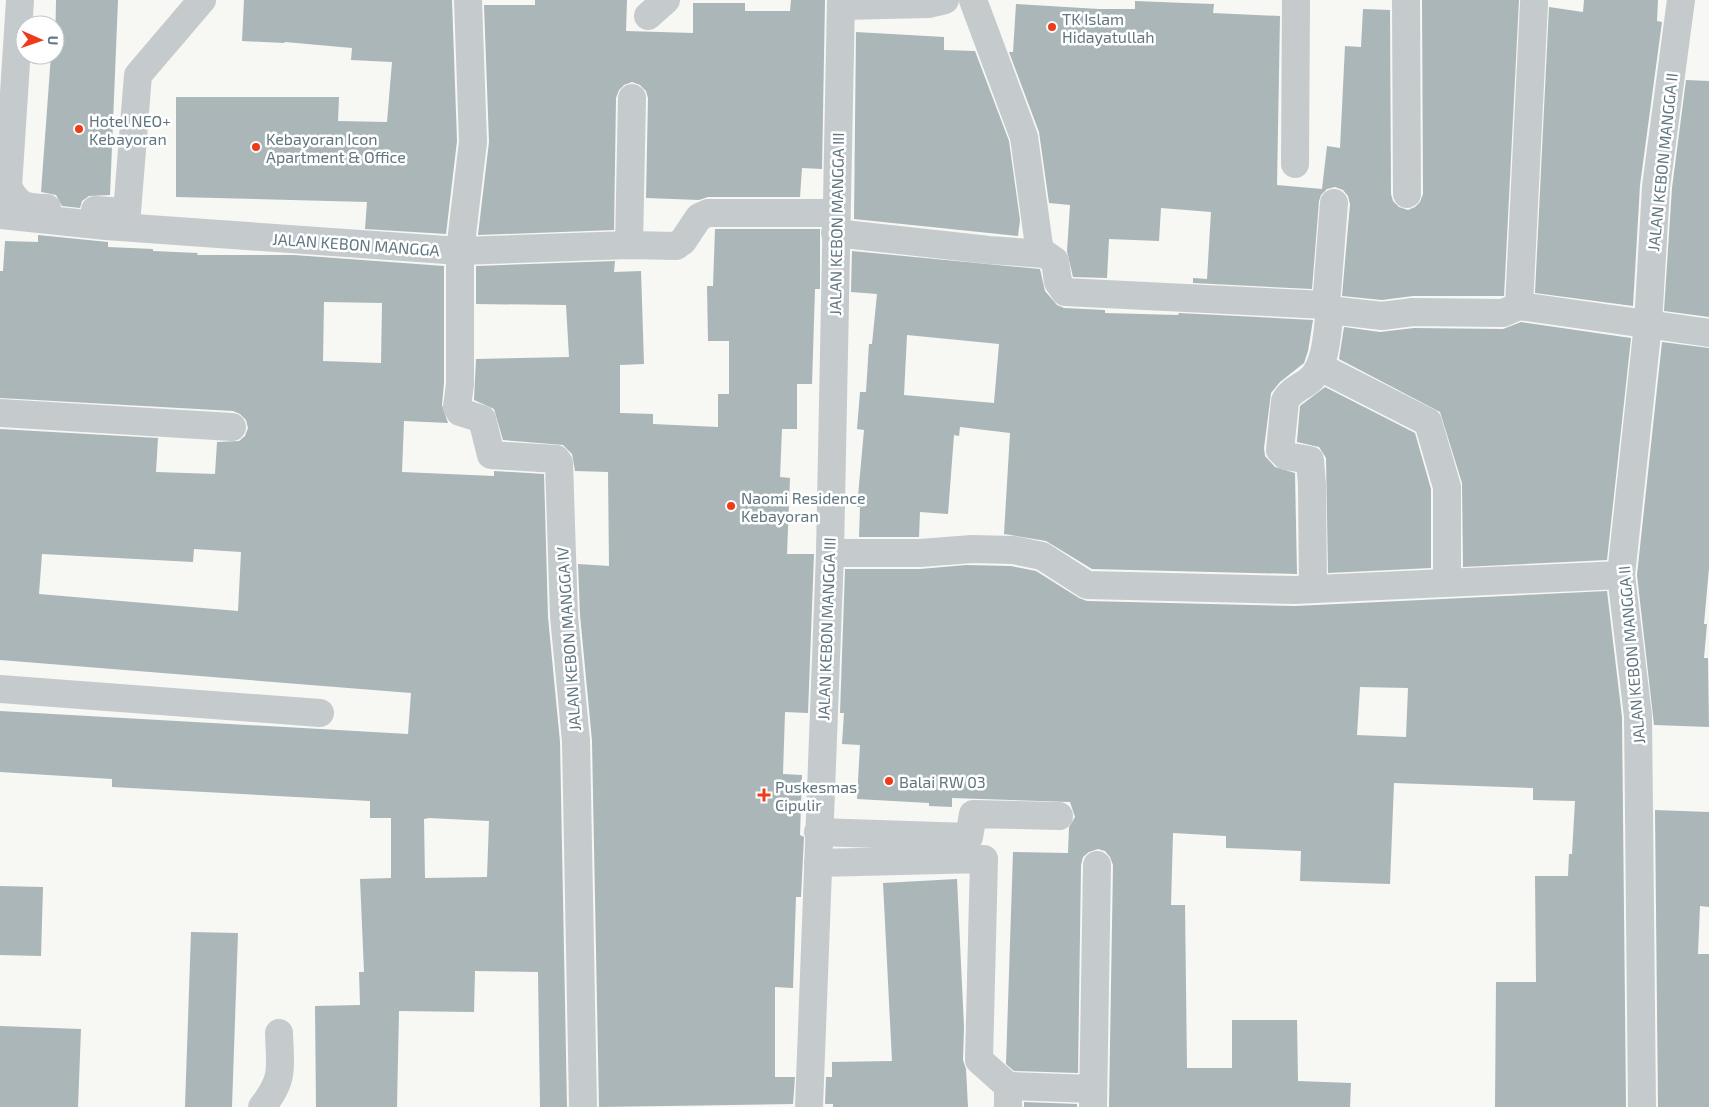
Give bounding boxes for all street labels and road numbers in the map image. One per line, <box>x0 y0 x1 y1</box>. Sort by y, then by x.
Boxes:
street label: JALAN KEBON MANGGA II <box>1643 72 1681 252</box>
street label: JALAN KEBON MANGGA III <box>825 132 847 316</box>
street label: JALAN KEBON MANGGA <box>272 229 440 259</box>
street label: JALAN KEBON MANGGA III <box>813 537 839 721</box>
street label: JALAN KEBON MANGGA IV <box>552 546 584 732</box>
street label: JALAN KEBON MANGGA II <box>1614 565 1648 745</box>

